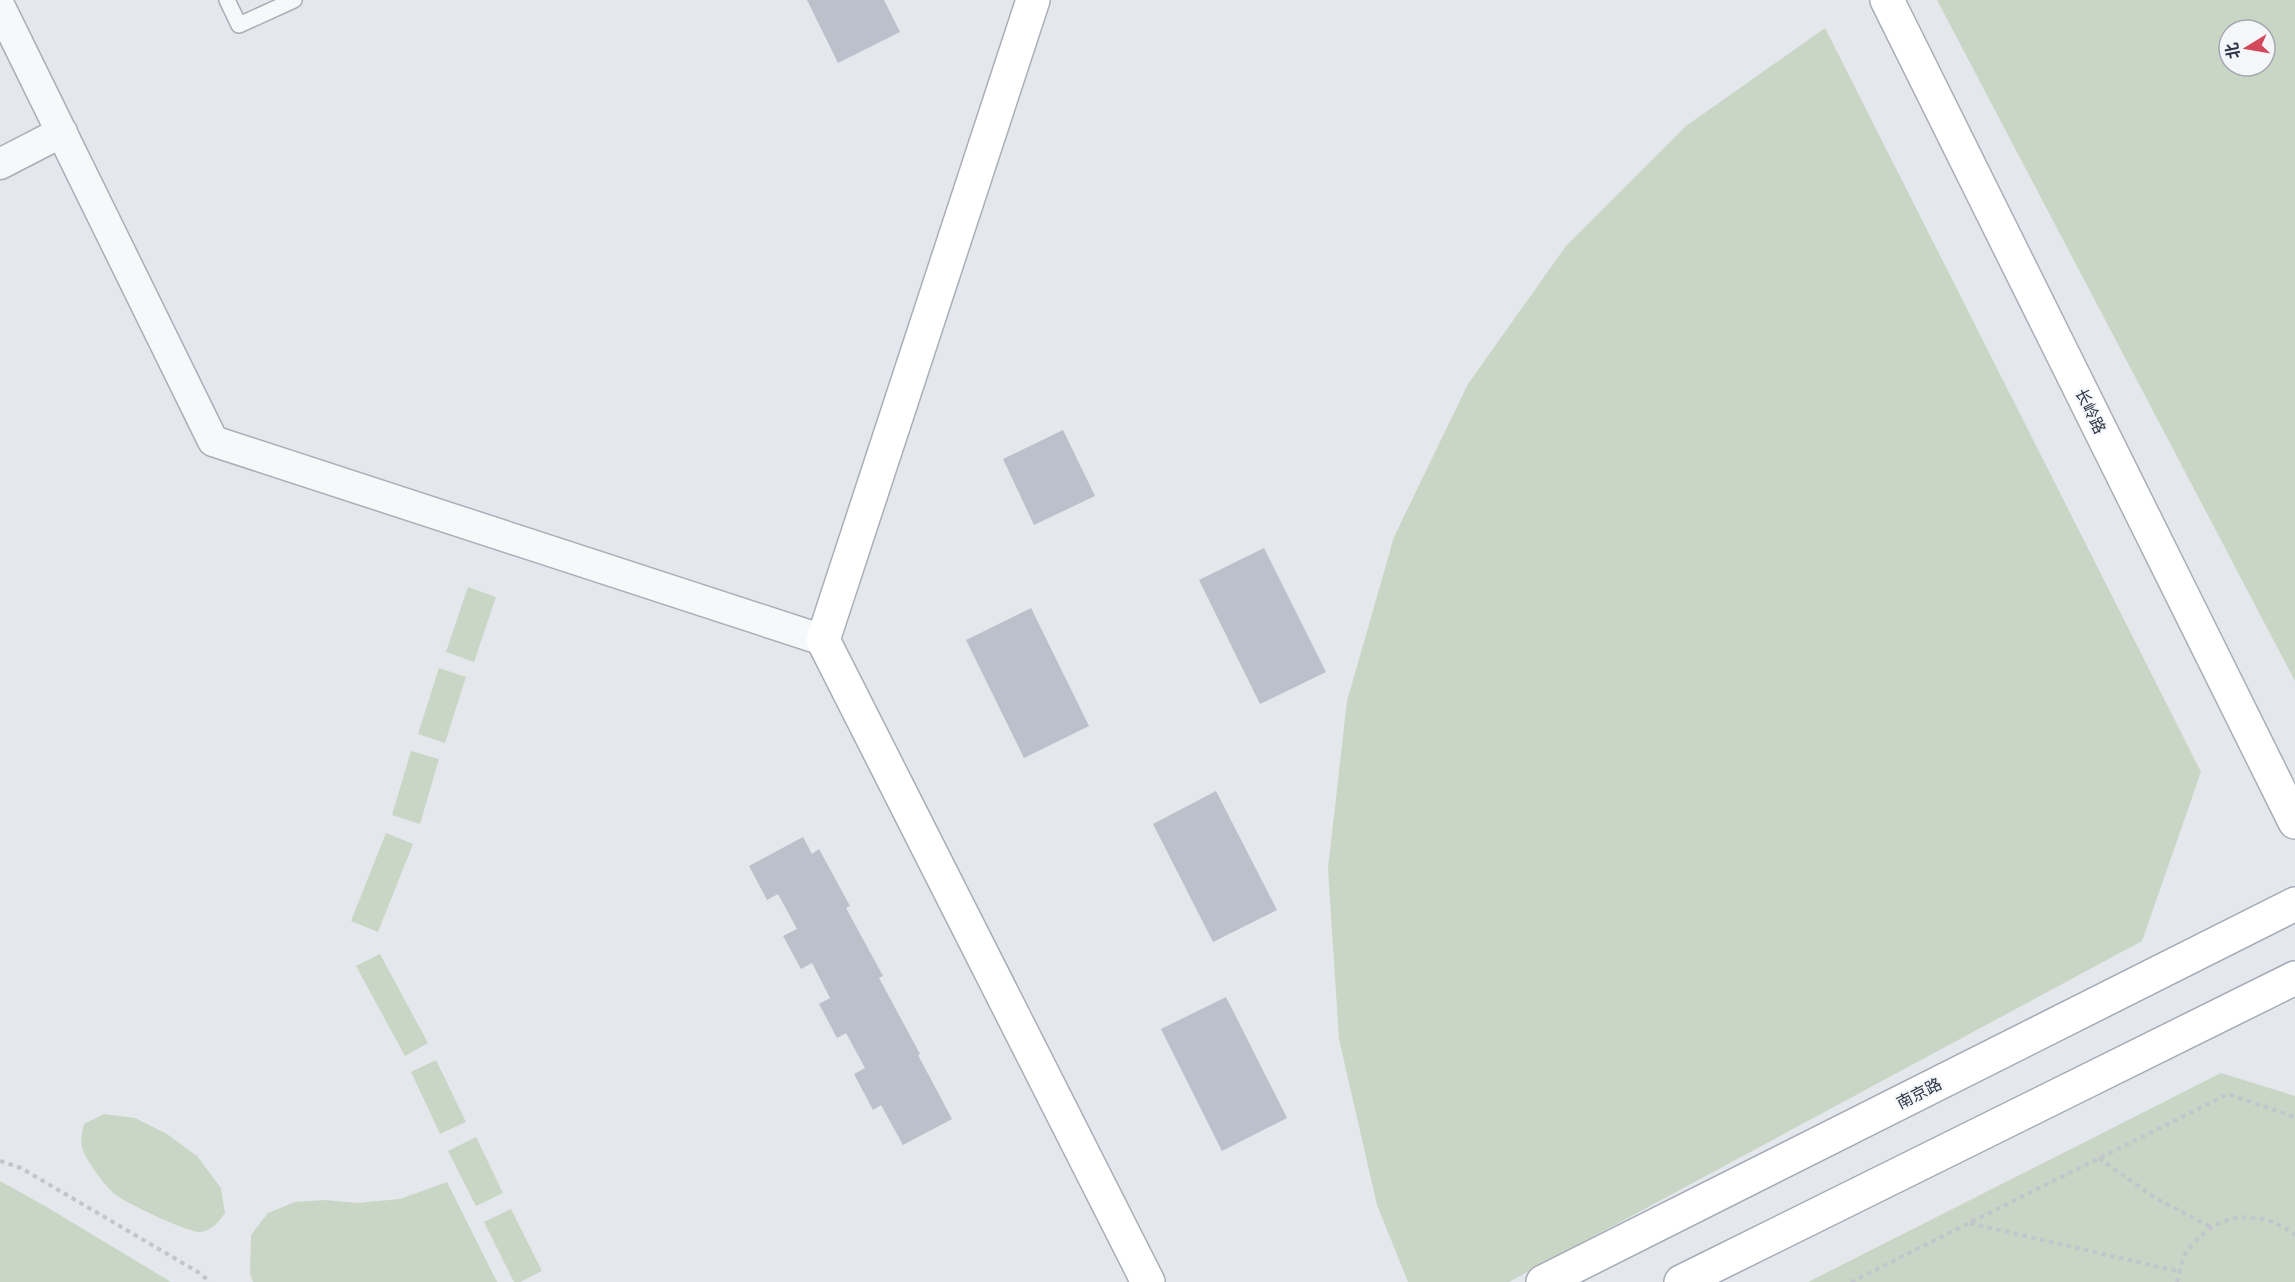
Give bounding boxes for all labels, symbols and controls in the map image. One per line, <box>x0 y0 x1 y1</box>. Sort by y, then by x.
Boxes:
north arrow <box>2217 18 2277 78</box>
text: 北 <box>2221 41 2244 61</box>
street label: 长岭路 <box>2071 385 2111 437</box>
street label: 南京路 <box>1893 1073 1945 1113</box>

